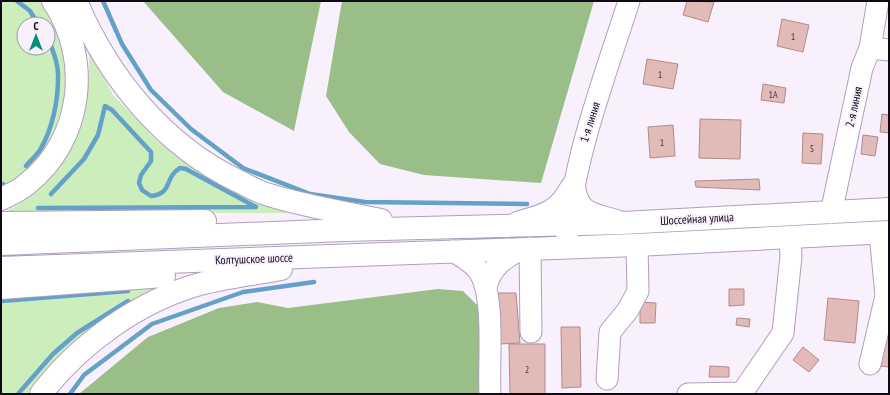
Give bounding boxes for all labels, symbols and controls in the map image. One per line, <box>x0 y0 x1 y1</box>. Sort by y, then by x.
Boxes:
north arrow <box>16 16 56 56</box>
text: С <box>33 19 39 33</box>
house number: 1 <box>791 30 795 43</box>
house number: 1 <box>658 68 662 81</box>
street label: 2-я линия <box>842 85 865 129</box>
house number: 1А <box>768 88 778 101</box>
street label: 1-я линия <box>576 100 603 144</box>
house number: 1 <box>660 136 664 149</box>
house number: 5 <box>810 142 814 155</box>
street label: Шоссейная улица <box>660 209 734 228</box>
street label: Колтушское шоссе <box>215 250 293 267</box>
house number: 2 <box>525 363 529 376</box>

